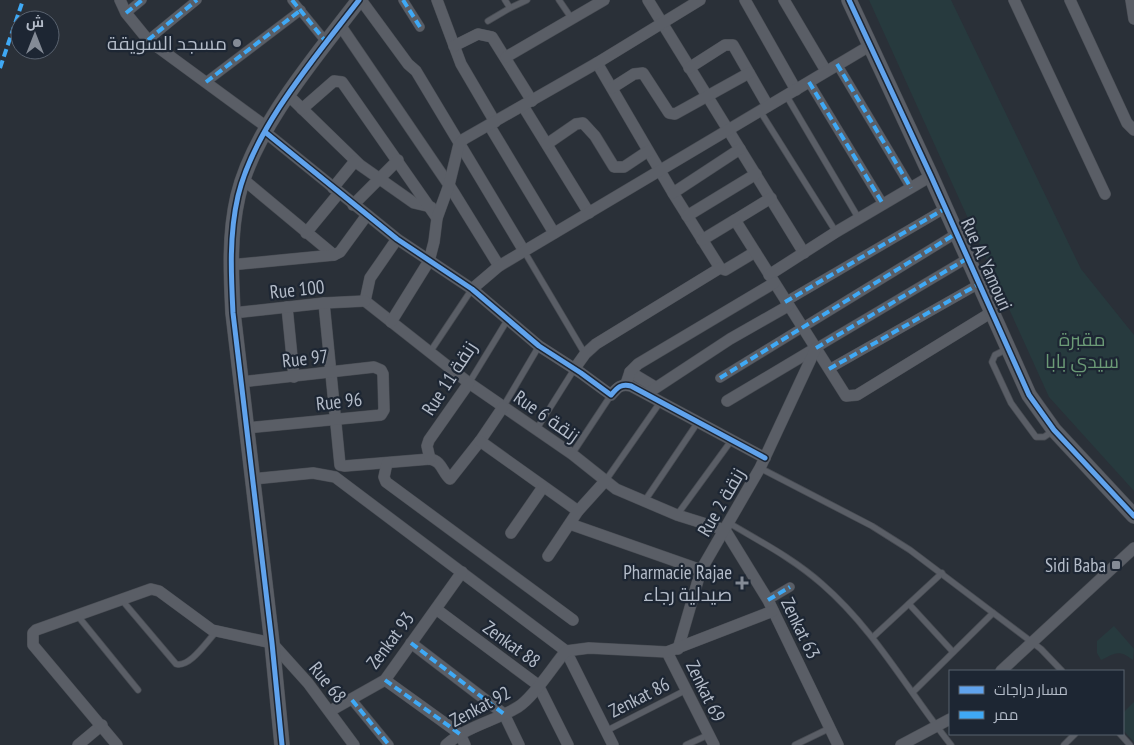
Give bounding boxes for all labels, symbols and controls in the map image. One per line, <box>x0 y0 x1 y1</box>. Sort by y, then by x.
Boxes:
north arrow <box>10 10 60 60</box>
text: ش <box>26 13 44 31</box>
place label: مسجد السويقة <box>107 31 227 55</box>
marker: مسجد السويقة <box>231 37 243 49</box>
street label: Rue Al Yamouri <box>956 214 1018 314</box>
street label: Rue 100 <box>268 274 326 304</box>
park label: مقبرة سيدي بابا <box>1045 327 1119 376</box>
street label: Rue 11 زنقة <box>416 336 482 420</box>
street label: Rue 97 <box>281 344 329 372</box>
street label: Rue 6 زنقة <box>509 385 585 447</box>
street label: Rue 96 <box>315 387 363 415</box>
street label: Rue 2 زنقة <box>692 464 750 540</box>
place label: Sidi Baba <box>1045 553 1106 577</box>
marker: Sidi Baba <box>1110 559 1122 571</box>
place label: Pharmacie Rajae صيدلية رجاء <box>623 560 732 606</box>
marker: Pharmacie Rajae صيدلية رجاء <box>736 577 748 589</box>
street label: Zenkat 63 <box>776 593 826 663</box>
street label: Zenkat 93 <box>361 607 419 673</box>
street label: Zenkat 88 <box>479 615 545 673</box>
street label: Rue 68 <box>304 656 352 708</box>
street label: Zenkat 69 <box>681 656 731 726</box>
legend <box>949 670 1124 735</box>
street label: Zenkat 86 <box>605 672 673 722</box>
street label: Zenkat 92 <box>446 680 514 732</box>
text: مسار دراجات <box>994 680 1068 699</box>
text: ممر <box>993 705 1018 724</box>

